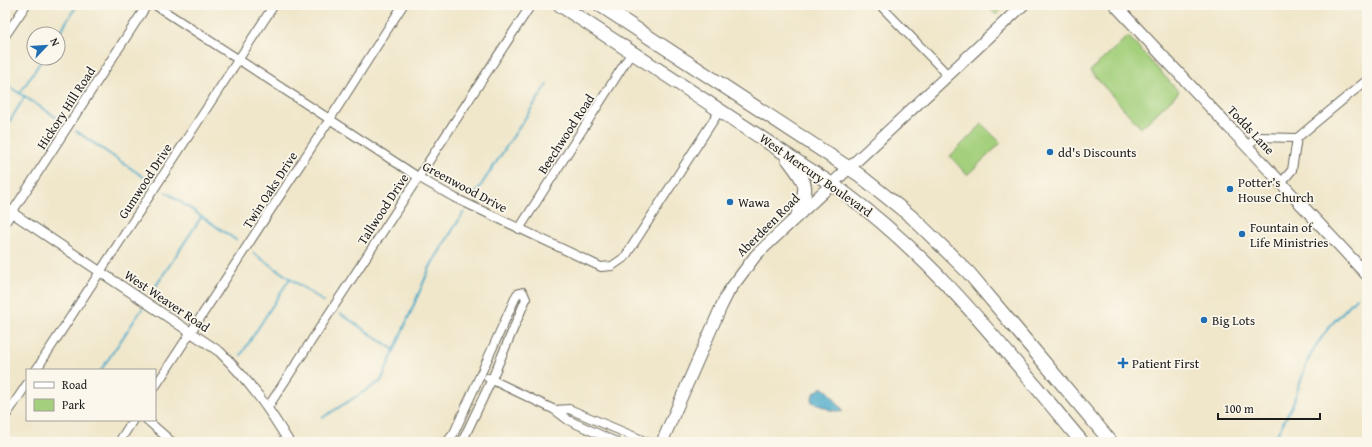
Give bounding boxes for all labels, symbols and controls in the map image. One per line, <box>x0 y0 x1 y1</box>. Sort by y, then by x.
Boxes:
north arrow <box>26 26 66 66</box>
text: N <box>46 35 64 49</box>
street label: Hickory Hill Road <box>32 63 100 153</box>
street label: Beechwood Road <box>533 90 599 178</box>
street label: Todds Lane <box>1223 101 1279 159</box>
street label: West Mercury Boulevard <box>756 129 876 221</box>
street label: Gumwood Drive <box>113 140 177 222</box>
place label: dd's Discounts <box>1058 143 1136 162</box>
marker: dd's Discounts <box>1045 147 1055 157</box>
street label: Twin Oaks Drive <box>238 148 302 232</box>
street label: Greenwood Drive <box>419 157 511 217</box>
street label: Tallwood Drive <box>353 170 413 248</box>
place label: Potter’s House Church <box>1238 173 1315 207</box>
marker: Potter’s House Church <box>1225 184 1235 194</box>
street label: Aberdeen Road <box>732 189 804 261</box>
place label: Wawa <box>738 193 771 212</box>
marker: Wawa <box>725 197 735 207</box>
place label: Fountain of Life Ministries <box>1250 218 1328 252</box>
marker: Fountain of Life Ministries <box>1237 229 1247 239</box>
street label: West Weaver Road <box>120 265 214 337</box>
place label: Big Lots <box>1212 311 1255 330</box>
marker: Big Lots <box>1199 315 1209 325</box>
place label: Patient First <box>1132 354 1200 373</box>
marker: Patient First <box>1117 357 1129 369</box>
legend <box>26 369 156 421</box>
text: Road <box>62 376 88 393</box>
scale bar <box>1218 395 1320 421</box>
text: Park <box>62 396 86 413</box>
text: 100 m <box>1224 400 1254 417</box>

